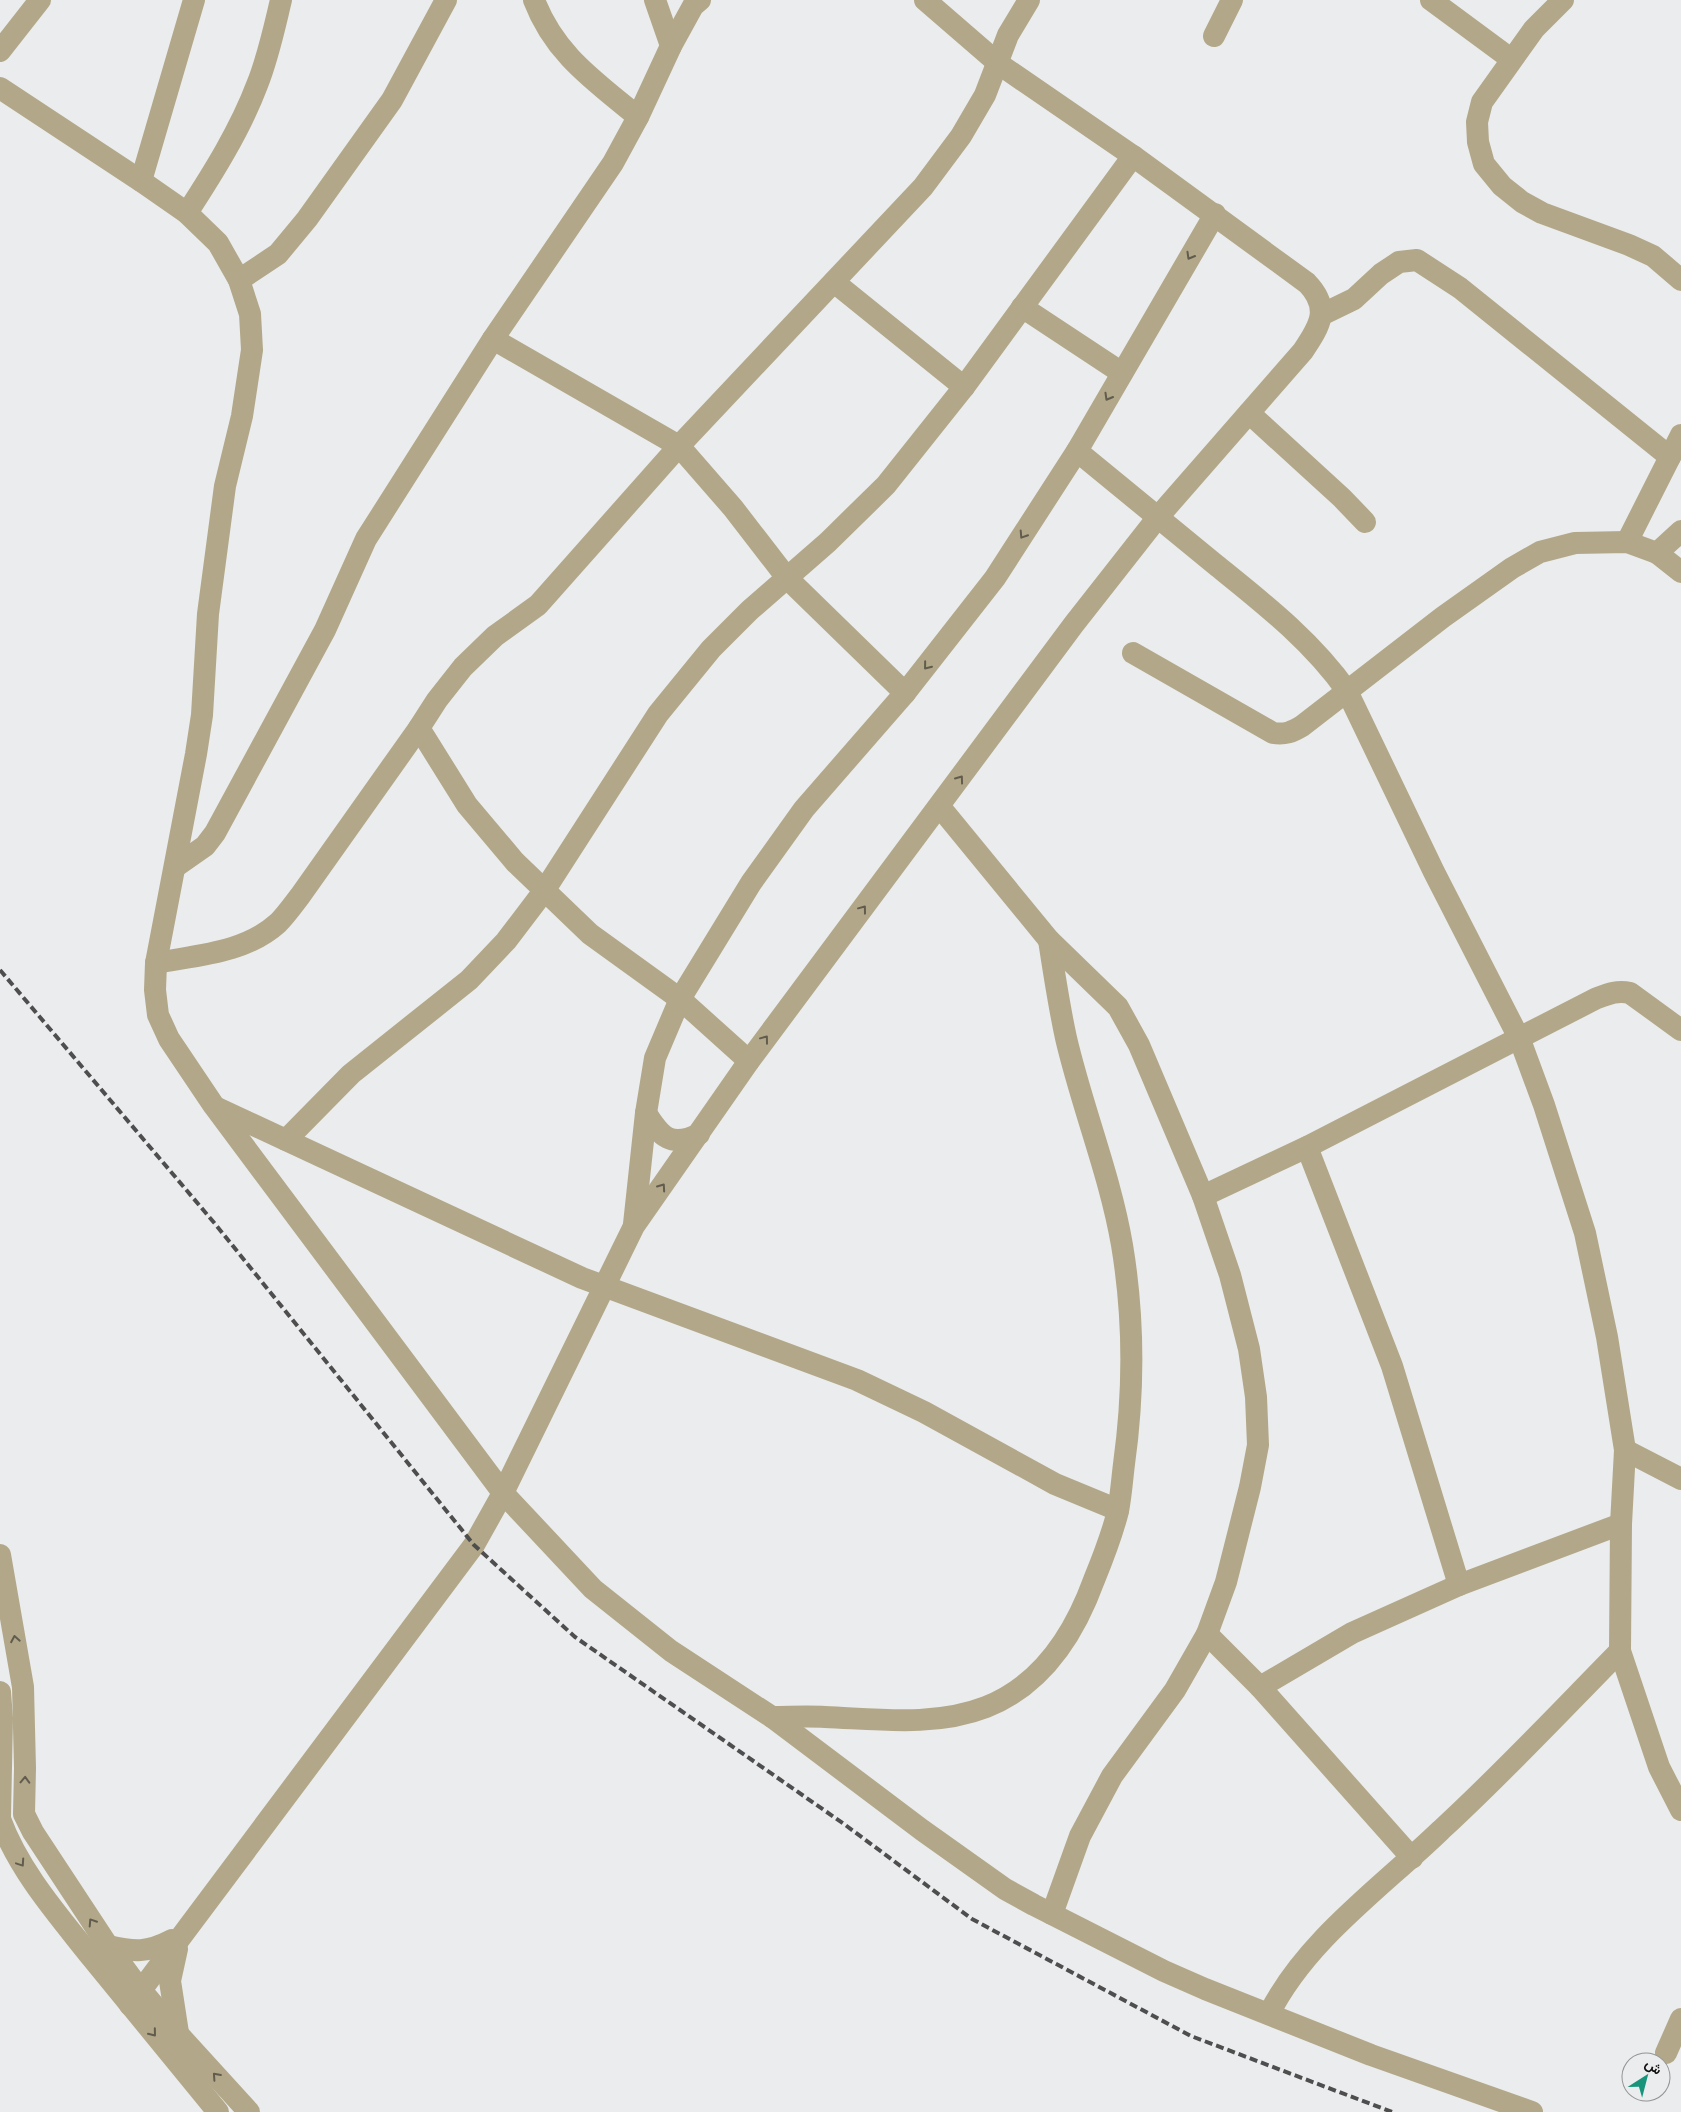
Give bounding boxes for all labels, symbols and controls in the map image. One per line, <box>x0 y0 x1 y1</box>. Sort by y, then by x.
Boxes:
one-way arrow <box>1187 251 1197 260</box>
one-way arrow <box>1105 391 1115 400</box>
one-way arrow <box>1020 529 1029 538</box>
one-way arrow <box>923 660 932 669</box>
one-way arrow <box>954 775 963 785</box>
one-way arrow <box>857 905 866 915</box>
one-way arrow <box>760 1036 768 1045</box>
one-way arrow <box>656 1183 665 1192</box>
one-way arrow <box>10 1634 20 1643</box>
one-way arrow <box>20 1775 30 1783</box>
one-way arrow <box>15 1857 24 1867</box>
one-way arrow <box>89 1919 98 1928</box>
one-way arrow <box>147 2027 156 2036</box>
north arrow <box>1621 2052 1671 2102</box>
text: ش <box>1642 2053 1666 2079</box>
one-way arrow <box>213 2072 222 2081</box>

